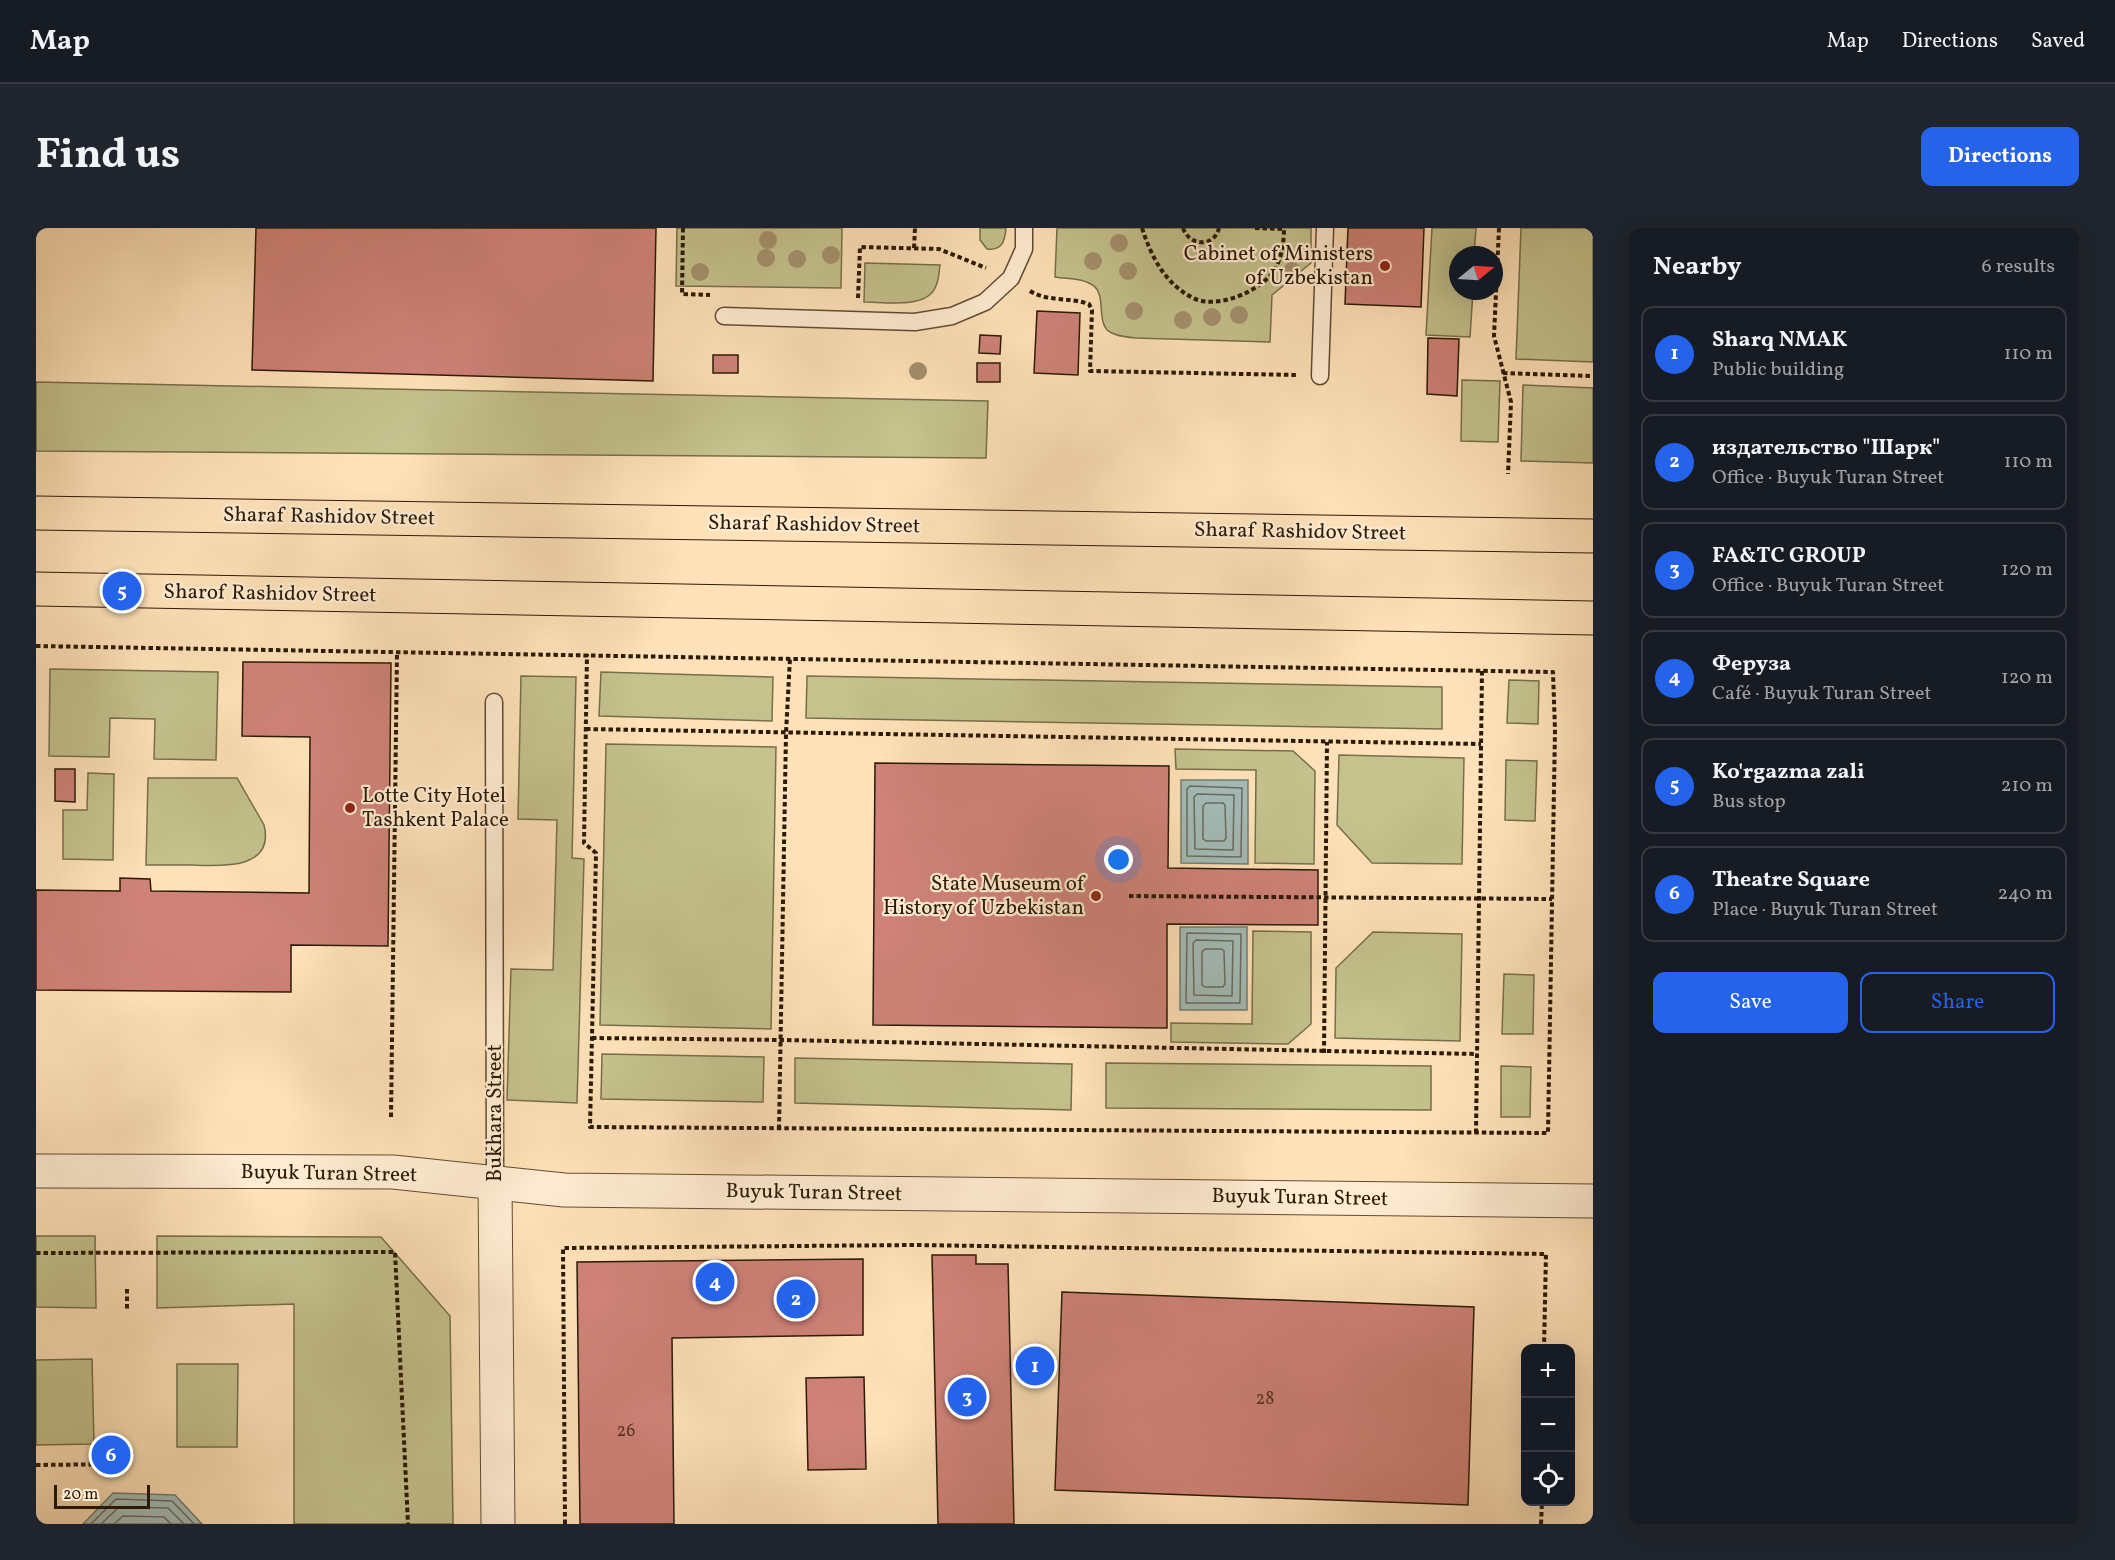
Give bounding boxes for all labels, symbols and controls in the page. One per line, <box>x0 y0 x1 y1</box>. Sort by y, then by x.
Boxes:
text: Map <box>30 22 90 61</box>
text: Map <box>1827 27 1869 56</box>
text: Directions <box>1902 27 1998 56</box>
text: Saved <box>2031 27 2085 56</box>
text: Find us <box>36 127 180 186</box>
button: Directions <box>1921 127 2079 186</box>
place label: Cabinet of Ministers of Uzbekistan <box>1184 240 1373 293</box>
north arrow <box>1449 246 1503 300</box>
text: Nearby <box>1653 249 1742 285</box>
text: 6 results <box>1982 253 2055 281</box>
marker: Cabinet of Ministers of Uzbekistan <box>1378 259 1392 273</box>
text: Sharq NMAK <box>1712 325 1847 356</box>
text: 1 <box>1670 340 1679 368</box>
text: 110 m <box>2004 340 2053 368</box>
text: Public building <box>1712 356 1844 384</box>
text: издательство "Шарк" <box>1712 433 1940 464</box>
text: 2 <box>1669 448 1680 476</box>
text: 110 m <box>2004 448 2053 476</box>
text: Office · Buyuk Turan Street <box>1712 464 1944 492</box>
street label: Sharaf Rashidov Street <box>223 501 435 533</box>
street label: Sharaf Rashidov Street <box>708 509 920 541</box>
street label: Sharaf Rashidov Street <box>1194 516 1406 548</box>
text: FA&TC GROUP <box>1712 541 1866 572</box>
text: 3 <box>1669 556 1680 584</box>
text: 120 m <box>2001 556 2053 584</box>
pin: 5 <box>102 568 142 614</box>
text: Office · Buyuk Turan Street <box>1712 572 1944 600</box>
street label: Sharof Rashidov Street <box>163 578 377 610</box>
text: Феруза <box>1712 649 1791 680</box>
text: 4 <box>1668 664 1681 692</box>
text: 120 m <box>2001 664 2053 692</box>
text: Café · Buyuk Turan Street <box>1712 680 1931 708</box>
text: Ko'rgazma zali <box>1712 757 1865 788</box>
text: 5 <box>1670 772 1679 800</box>
text: 210 m <box>2001 772 2053 800</box>
place label: Lotte City Hotel Tashkent Palace <box>362 782 509 835</box>
text: Bus stop <box>1712 788 1786 816</box>
marker: Lotte City Hotel Tashkent Palace <box>343 801 357 815</box>
your location <box>1104 845 1133 874</box>
text: Theatre Square <box>1712 865 1870 896</box>
place label: State Museum of History of Uzbekistan <box>883 870 1086 923</box>
text: 6 <box>1669 880 1680 908</box>
text: 240 m <box>1998 880 2053 908</box>
marker: State Museum of History of Uzbekistan <box>1089 889 1103 903</box>
text: Place · Buyuk Turan Street <box>1712 896 1938 924</box>
button: Save <box>1653 972 1848 1033</box>
button: Share <box>1860 972 2055 1033</box>
street label: Bukhara Street <box>481 1044 510 1182</box>
street label: Buyuk Turan Street <box>240 1158 418 1190</box>
street label: Buyuk Turan Street <box>725 1177 903 1209</box>
street label: Buyuk Turan Street <box>1211 1182 1389 1214</box>
pin: 4 <box>696 1260 734 1304</box>
pin: 2 <box>776 1276 816 1322</box>
pin: 1 <box>1016 1344 1054 1388</box>
map controls <box>1521 1344 1575 1506</box>
button: + <box>1521 1344 1575 1398</box>
pin: 3 <box>948 1374 986 1420</box>
house number: 28 <box>1256 1387 1274 1412</box>
button: − <box>1521 1398 1575 1452</box>
house number: 26 <box>617 1419 635 1444</box>
pin: 6 <box>92 1432 130 1478</box>
button: locate <box>1521 1452 1575 1506</box>
scale bar <box>54 1482 150 1510</box>
text: 20 m <box>63 1484 98 1506</box>

